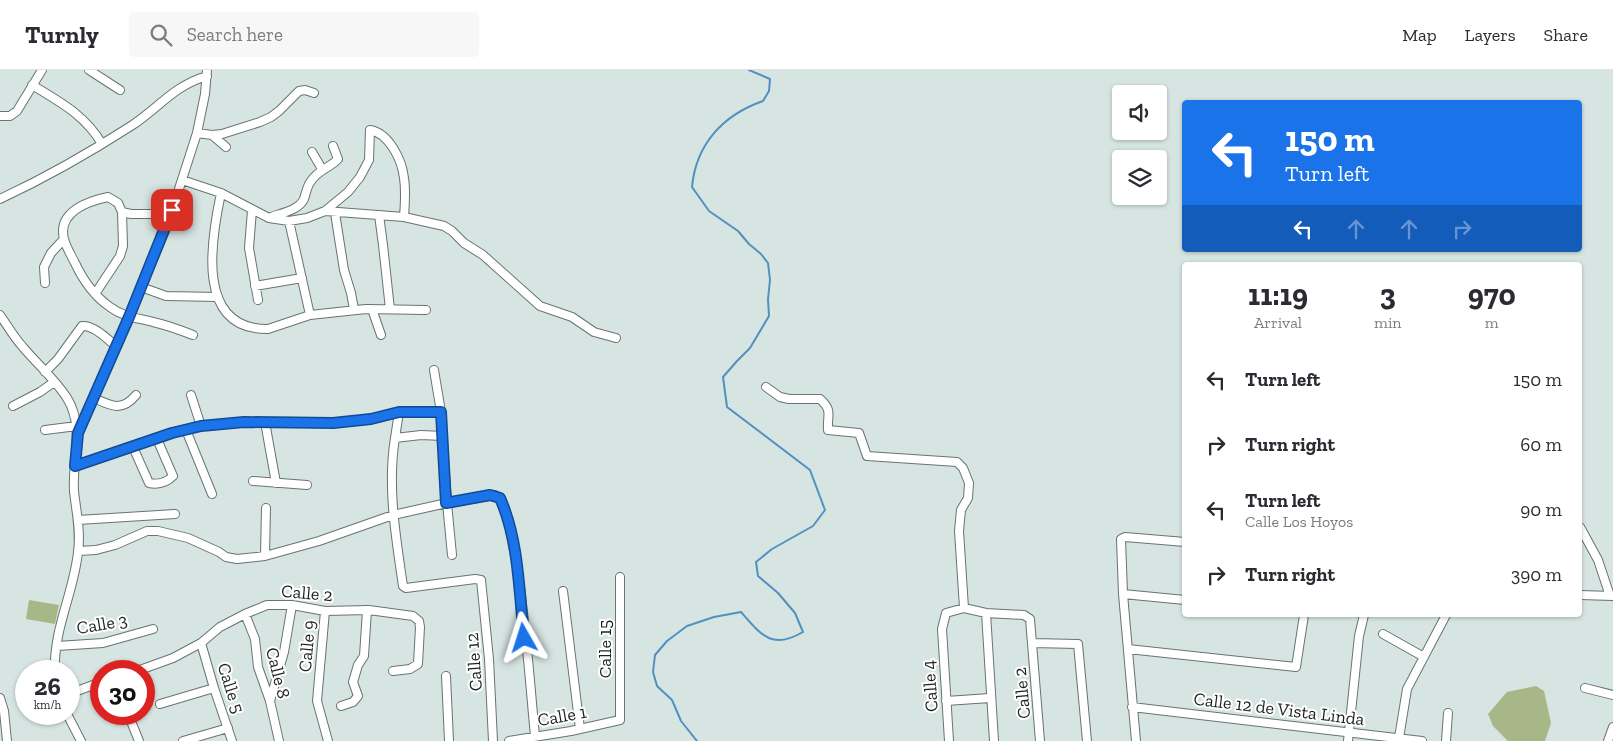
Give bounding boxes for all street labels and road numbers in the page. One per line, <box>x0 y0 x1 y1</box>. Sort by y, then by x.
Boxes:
street label: Calle 2 <box>280 580 334 606</box>
street label: Calle 3 <box>75 609 129 639</box>
street label: Calle 9 <box>294 619 320 673</box>
street label: Calle 15 <box>594 620 616 678</box>
street label: Calle 12 <box>461 632 487 692</box>
street label: Calle 8 <box>261 645 295 701</box>
street label: Calle 4 <box>917 659 943 713</box>
street label: Calle 5 <box>213 660 249 716</box>
street label: Calle 2 <box>1009 666 1035 720</box>
street label: Calle 12 de Vista Linda <box>1192 688 1366 730</box>
street label: Calle 1 <box>536 701 588 731</box>

